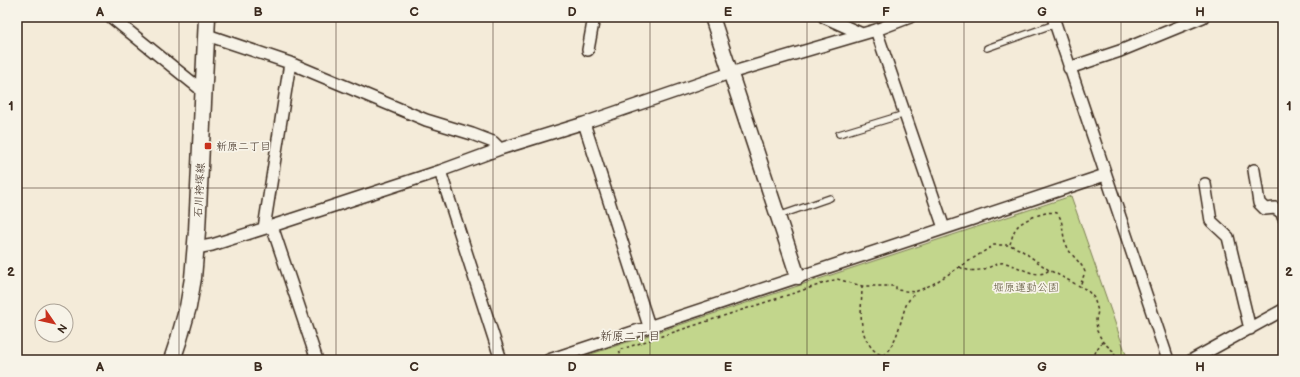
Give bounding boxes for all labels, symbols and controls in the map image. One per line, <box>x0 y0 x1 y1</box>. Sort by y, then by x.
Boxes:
text: A <box>95 4 104 20</box>
text: B <box>253 4 263 20</box>
text: C <box>409 4 419 20</box>
text: D <box>567 4 577 20</box>
text: E <box>724 4 733 20</box>
text: F <box>882 4 890 20</box>
text: G <box>1037 4 1047 20</box>
text: H <box>1195 4 1205 20</box>
text: 1 <box>8 98 14 114</box>
text: 1 <box>1286 98 1292 114</box>
place label: 新原二丁目 <box>216 140 271 153</box>
marker: 新原二丁目 <box>203 141 213 151</box>
street label: 石川袴塚線 <box>192 162 207 218</box>
text: 2 <box>7 264 15 280</box>
text: 2 <box>1285 264 1293 280</box>
park label: 堀原運動公園 <box>993 281 1059 294</box>
north arrow <box>34 303 74 343</box>
text: N <box>54 321 70 335</box>
district label: 新原二丁目 <box>600 329 660 344</box>
text: A <box>95 359 104 375</box>
text: B <box>253 359 263 375</box>
text: C <box>409 359 419 375</box>
text: D <box>567 359 577 375</box>
text: E <box>724 359 733 375</box>
text: F <box>882 359 890 375</box>
text: G <box>1037 359 1047 375</box>
text: H <box>1195 359 1205 375</box>

